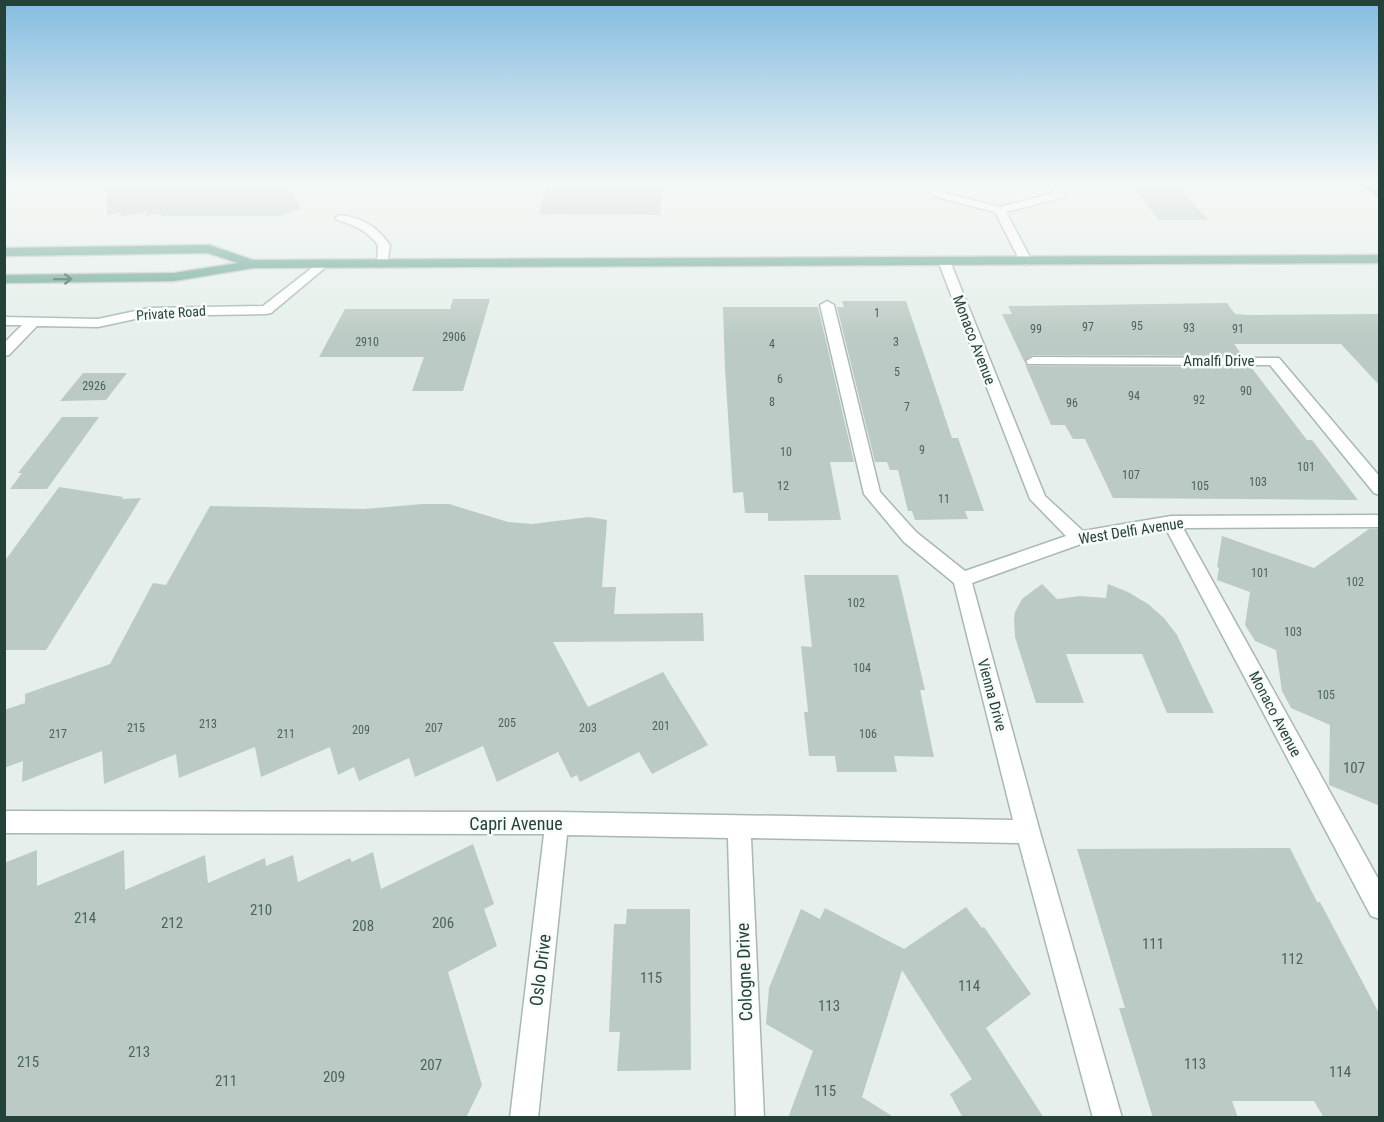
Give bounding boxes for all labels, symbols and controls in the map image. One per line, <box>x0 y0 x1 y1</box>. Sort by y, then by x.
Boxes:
one-way arrow <box>52 273 72 285</box>
street label: Monaco Avenue <box>949 293 999 387</box>
street label: Private Road <box>136 303 206 323</box>
house number: 1 <box>874 306 880 320</box>
house number: 95 <box>1131 319 1143 333</box>
house number: 97 <box>1082 320 1094 334</box>
house number: 93 <box>1183 321 1195 335</box>
house number: 99 <box>1030 322 1042 336</box>
house number: 91 <box>1232 322 1244 336</box>
house number: 2906 <box>442 330 466 344</box>
house number: 2910 <box>355 335 379 349</box>
house number: 3 <box>893 335 899 349</box>
house number: 4 <box>769 337 775 351</box>
street label: Amalfi Drive <box>1183 352 1255 370</box>
house number: 5 <box>894 365 900 379</box>
house number: 6 <box>777 372 783 386</box>
house number: 2926 <box>82 379 106 393</box>
house number: 90 <box>1240 384 1252 398</box>
house number: 94 <box>1128 389 1140 403</box>
house number: 92 <box>1193 393 1205 407</box>
house number: 8 <box>769 395 775 409</box>
house number: 96 <box>1066 396 1078 410</box>
house number: 7 <box>904 400 910 414</box>
house number: 9 <box>919 443 925 457</box>
house number: 10 <box>780 445 792 459</box>
house number: 101 <box>1297 460 1315 474</box>
house number: 107 <box>1122 468 1140 482</box>
house number: 103 <box>1249 475 1267 489</box>
house number: 12 <box>777 479 789 493</box>
house number: 105 <box>1191 479 1209 493</box>
house number: 11 <box>938 492 950 506</box>
street label: West Delfi Avenue <box>1077 514 1185 548</box>
house number: 101 <box>1251 566 1269 580</box>
house number: 102 <box>1346 575 1364 589</box>
house number: 102 <box>847 596 865 610</box>
house number: 103 <box>1284 625 1302 639</box>
street label: Vienna Drive <box>974 657 1010 733</box>
house number: 104 <box>853 661 871 675</box>
street label: Monaco Avenue <box>1245 668 1305 760</box>
house number: 105 <box>1317 688 1335 702</box>
house number: 205 <box>498 716 516 730</box>
house number: 213 <box>199 717 217 731</box>
house number: 201 <box>652 719 670 733</box>
house number: 215 <box>127 721 145 735</box>
house number: 207 <box>425 721 443 735</box>
house number: 203 <box>579 721 597 735</box>
house number: 209 <box>352 723 370 737</box>
house number: 217 <box>49 727 67 741</box>
house number: 211 <box>277 727 295 741</box>
house number: 106 <box>859 727 877 741</box>
house number: 107 <box>1343 759 1365 777</box>
street label: Capri Avenue <box>469 813 563 834</box>
house number: 210 <box>250 901 272 919</box>
house number: 214 <box>74 909 96 927</box>
house number: 212 <box>161 914 183 932</box>
house number: 206 <box>432 914 454 932</box>
house number: 208 <box>352 917 374 935</box>
street label: Cologne Drive <box>732 922 756 1022</box>
street label: Oslo Drive <box>525 933 555 1007</box>
house number: 111 <box>1142 935 1164 953</box>
house number: 112 <box>1281 950 1303 968</box>
house number: 115 <box>640 969 662 987</box>
house number: 114 <box>958 977 980 995</box>
house number: 113 <box>818 997 840 1015</box>
house number: 213 <box>128 1043 150 1061</box>
house number: 215 <box>17 1053 39 1071</box>
house number: 113 <box>1184 1055 1206 1073</box>
house number: 207 <box>420 1056 442 1074</box>
house number: 114 <box>1329 1063 1351 1081</box>
house number: 209 <box>323 1068 345 1086</box>
house number: 211 <box>215 1072 237 1090</box>
house number: 115 <box>814 1082 836 1100</box>

